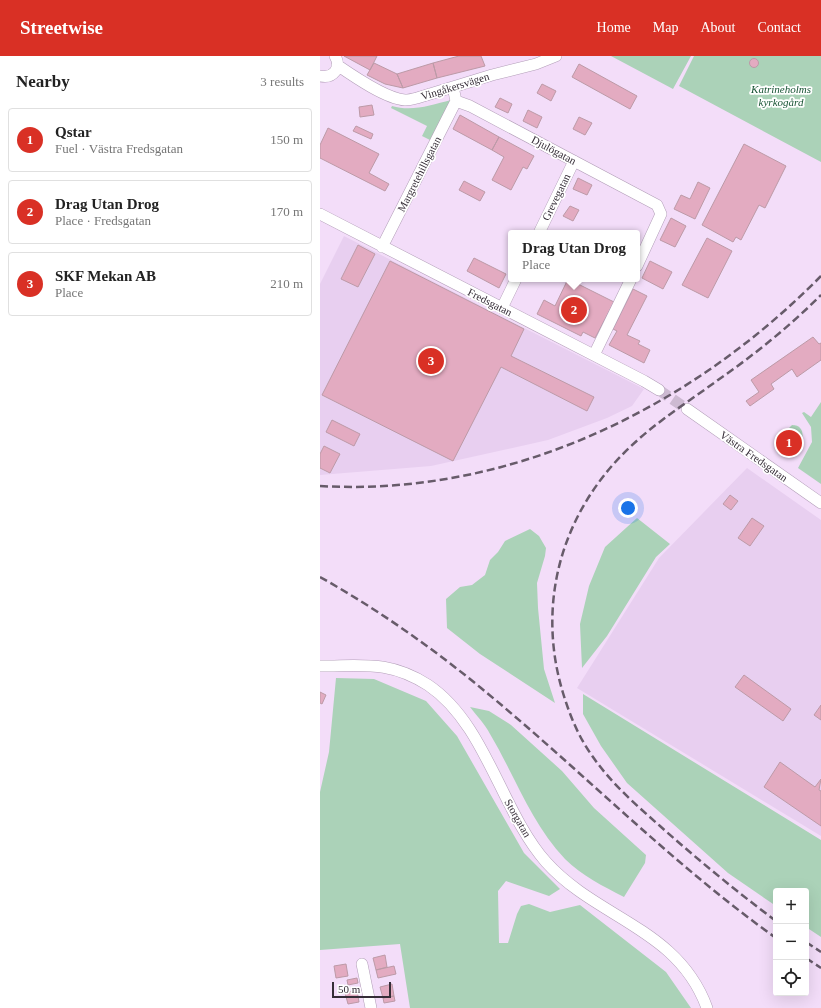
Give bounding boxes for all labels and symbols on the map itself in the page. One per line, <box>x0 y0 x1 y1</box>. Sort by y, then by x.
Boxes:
street label: Vingåkersvägen <box>419 70 491 102</box>
park label: Katrineholms kyrkogård <box>750 83 811 108</box>
street label: Djulögatan <box>530 133 579 167</box>
street label: Margretehillsgatan <box>395 134 443 214</box>
street label: Grevegatan <box>539 171 573 222</box>
street label: Fredsgatan <box>466 286 515 319</box>
pin: 2 <box>561 295 587 325</box>
pin: 3 <box>418 346 444 376</box>
street label: Västra Fredsgatan <box>718 428 790 484</box>
pin: 1 <box>776 428 802 458</box>
your location <box>618 498 638 518</box>
street label: Storgatan <box>502 797 534 840</box>
scale bar <box>332 980 391 999</box>

